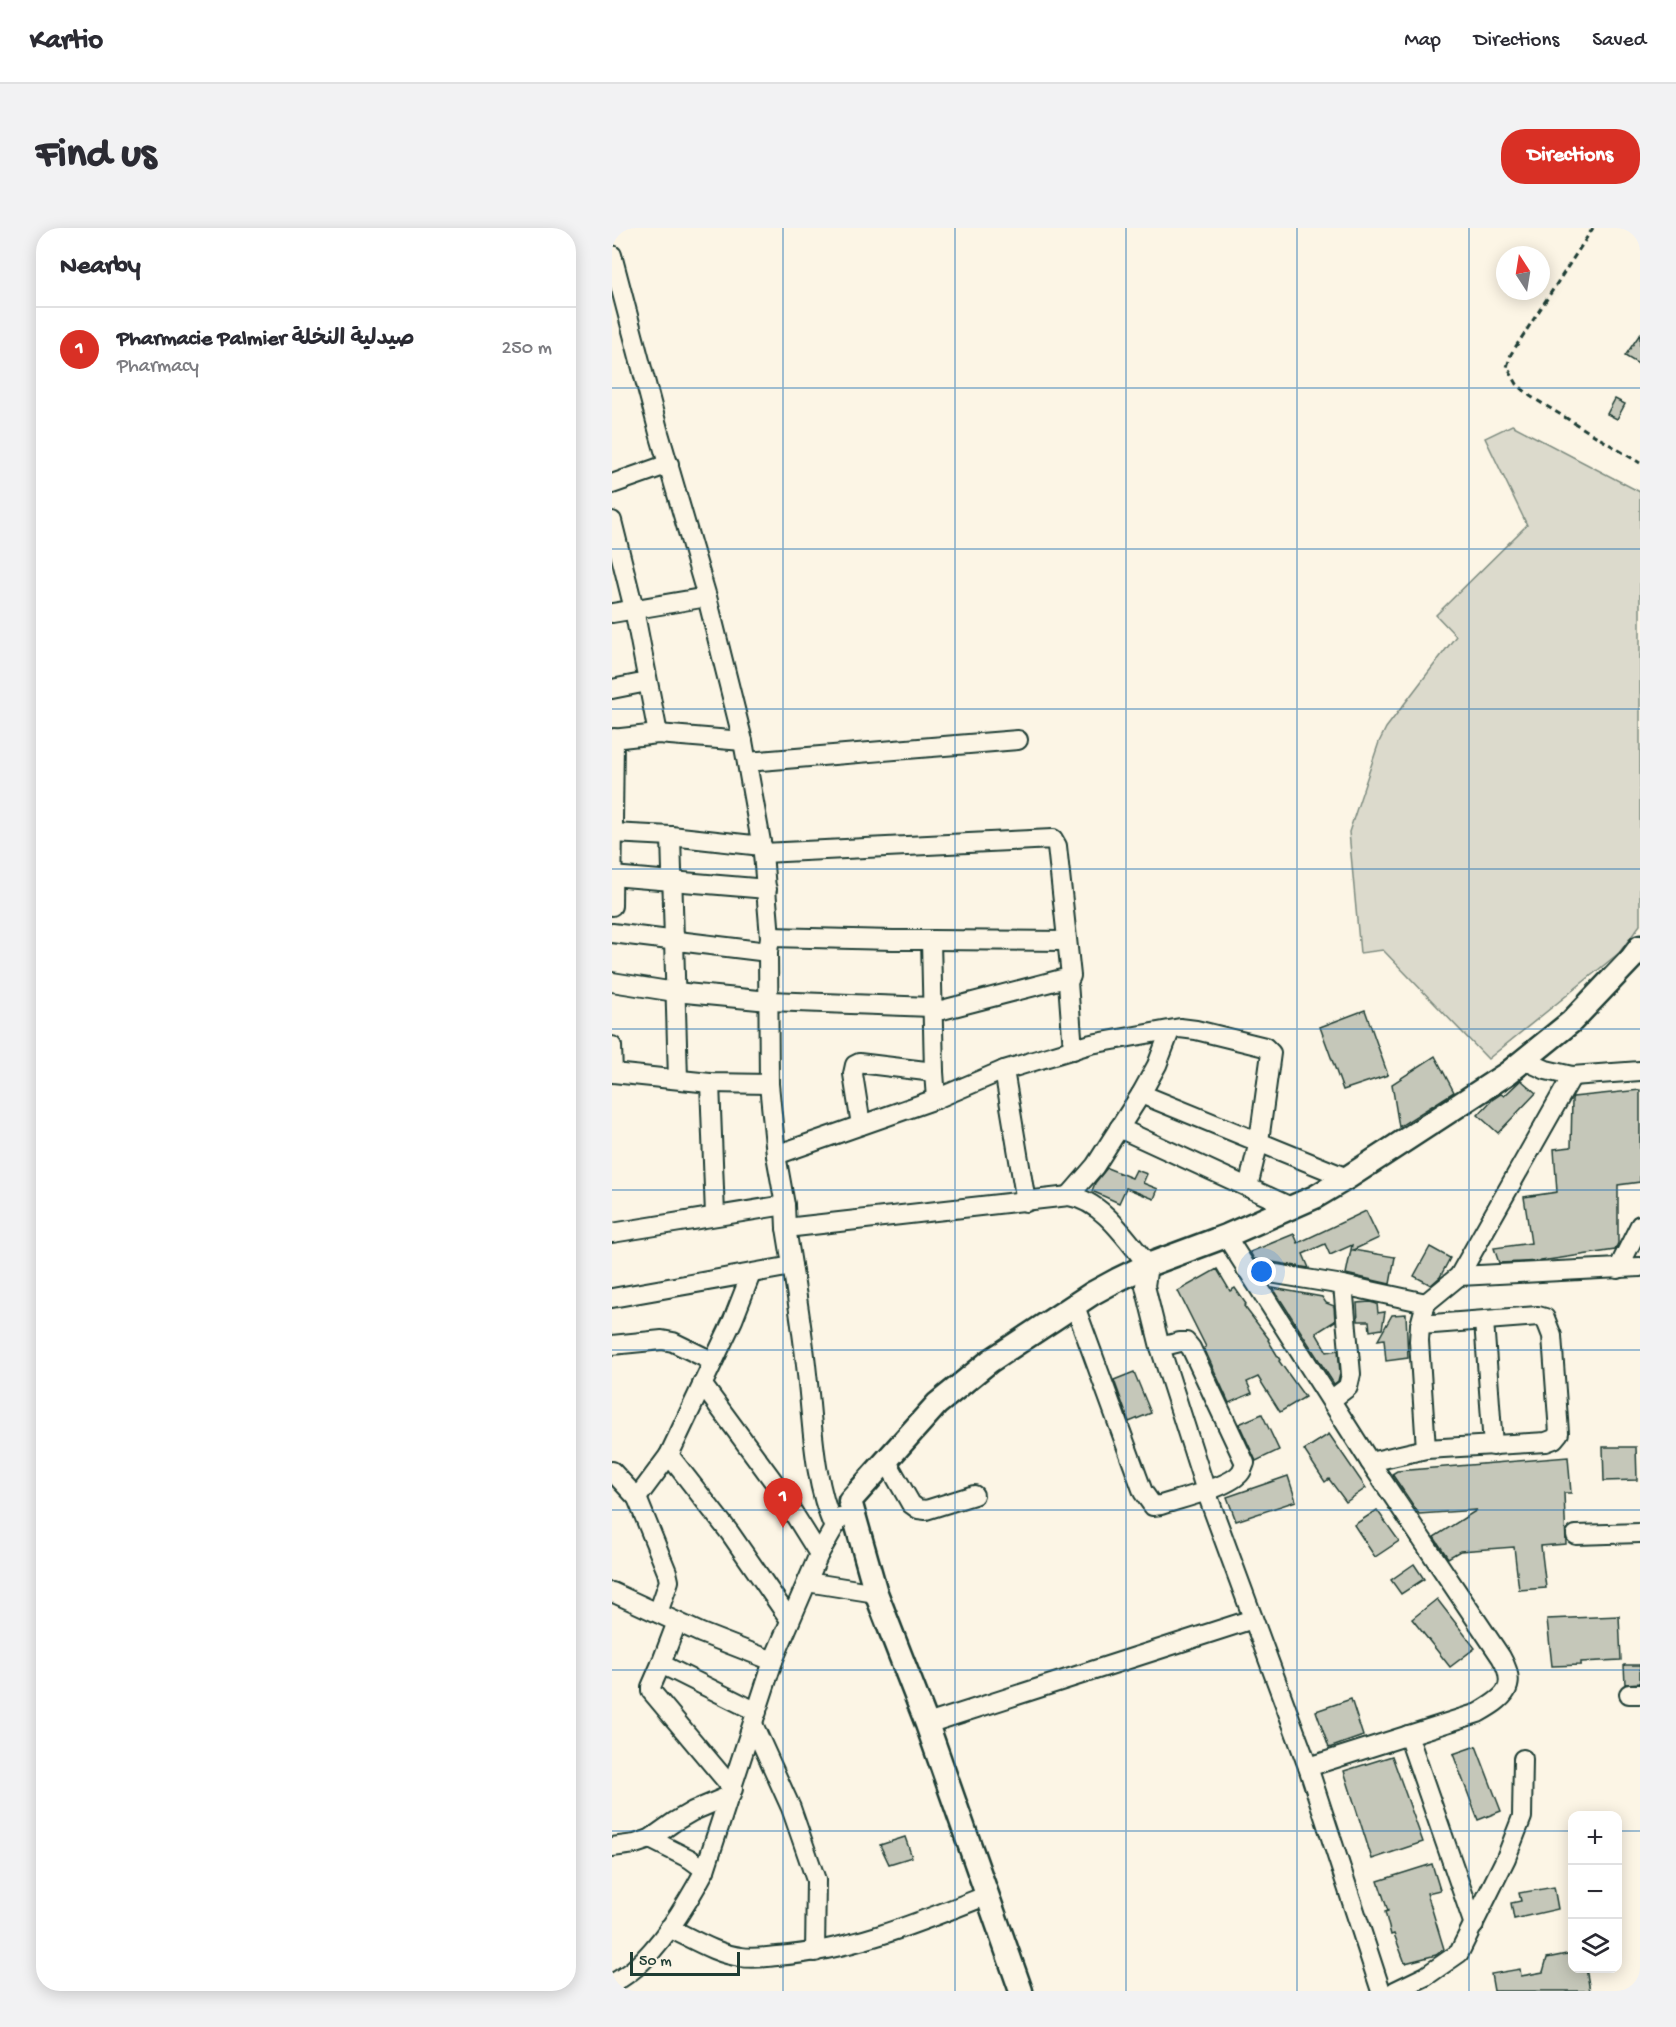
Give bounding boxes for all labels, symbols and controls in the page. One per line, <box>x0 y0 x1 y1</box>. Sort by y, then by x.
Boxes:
text: Kartio <box>30 25 103 58</box>
text: Map <box>1404 29 1441 54</box>
text: Directions <box>1474 29 1559 54</box>
text: Saved <box>1592 29 1646 54</box>
button: Directions <box>1501 129 1640 184</box>
text: Find us <box>36 132 156 181</box>
north arrow <box>1496 246 1550 300</box>
text: Nearby <box>60 252 141 283</box>
text: Pharmacie Palmier صيدلية النخلة <box>117 327 415 353</box>
text: 1 <box>75 338 84 361</box>
text: 250 m <box>501 338 552 361</box>
text: Pharmacy <box>117 356 199 379</box>
your location <box>1247 1257 1276 1286</box>
pin: 1 <box>764 1478 802 1528</box>
map controls <box>1568 1811 1622 1973</box>
button: + <box>1568 1811 1622 1865</box>
button: − <box>1568 1865 1622 1919</box>
button: layers <box>1568 1919 1622 1973</box>
scale bar <box>630 1949 740 1976</box>
text: 50 m <box>639 1953 672 1972</box>

